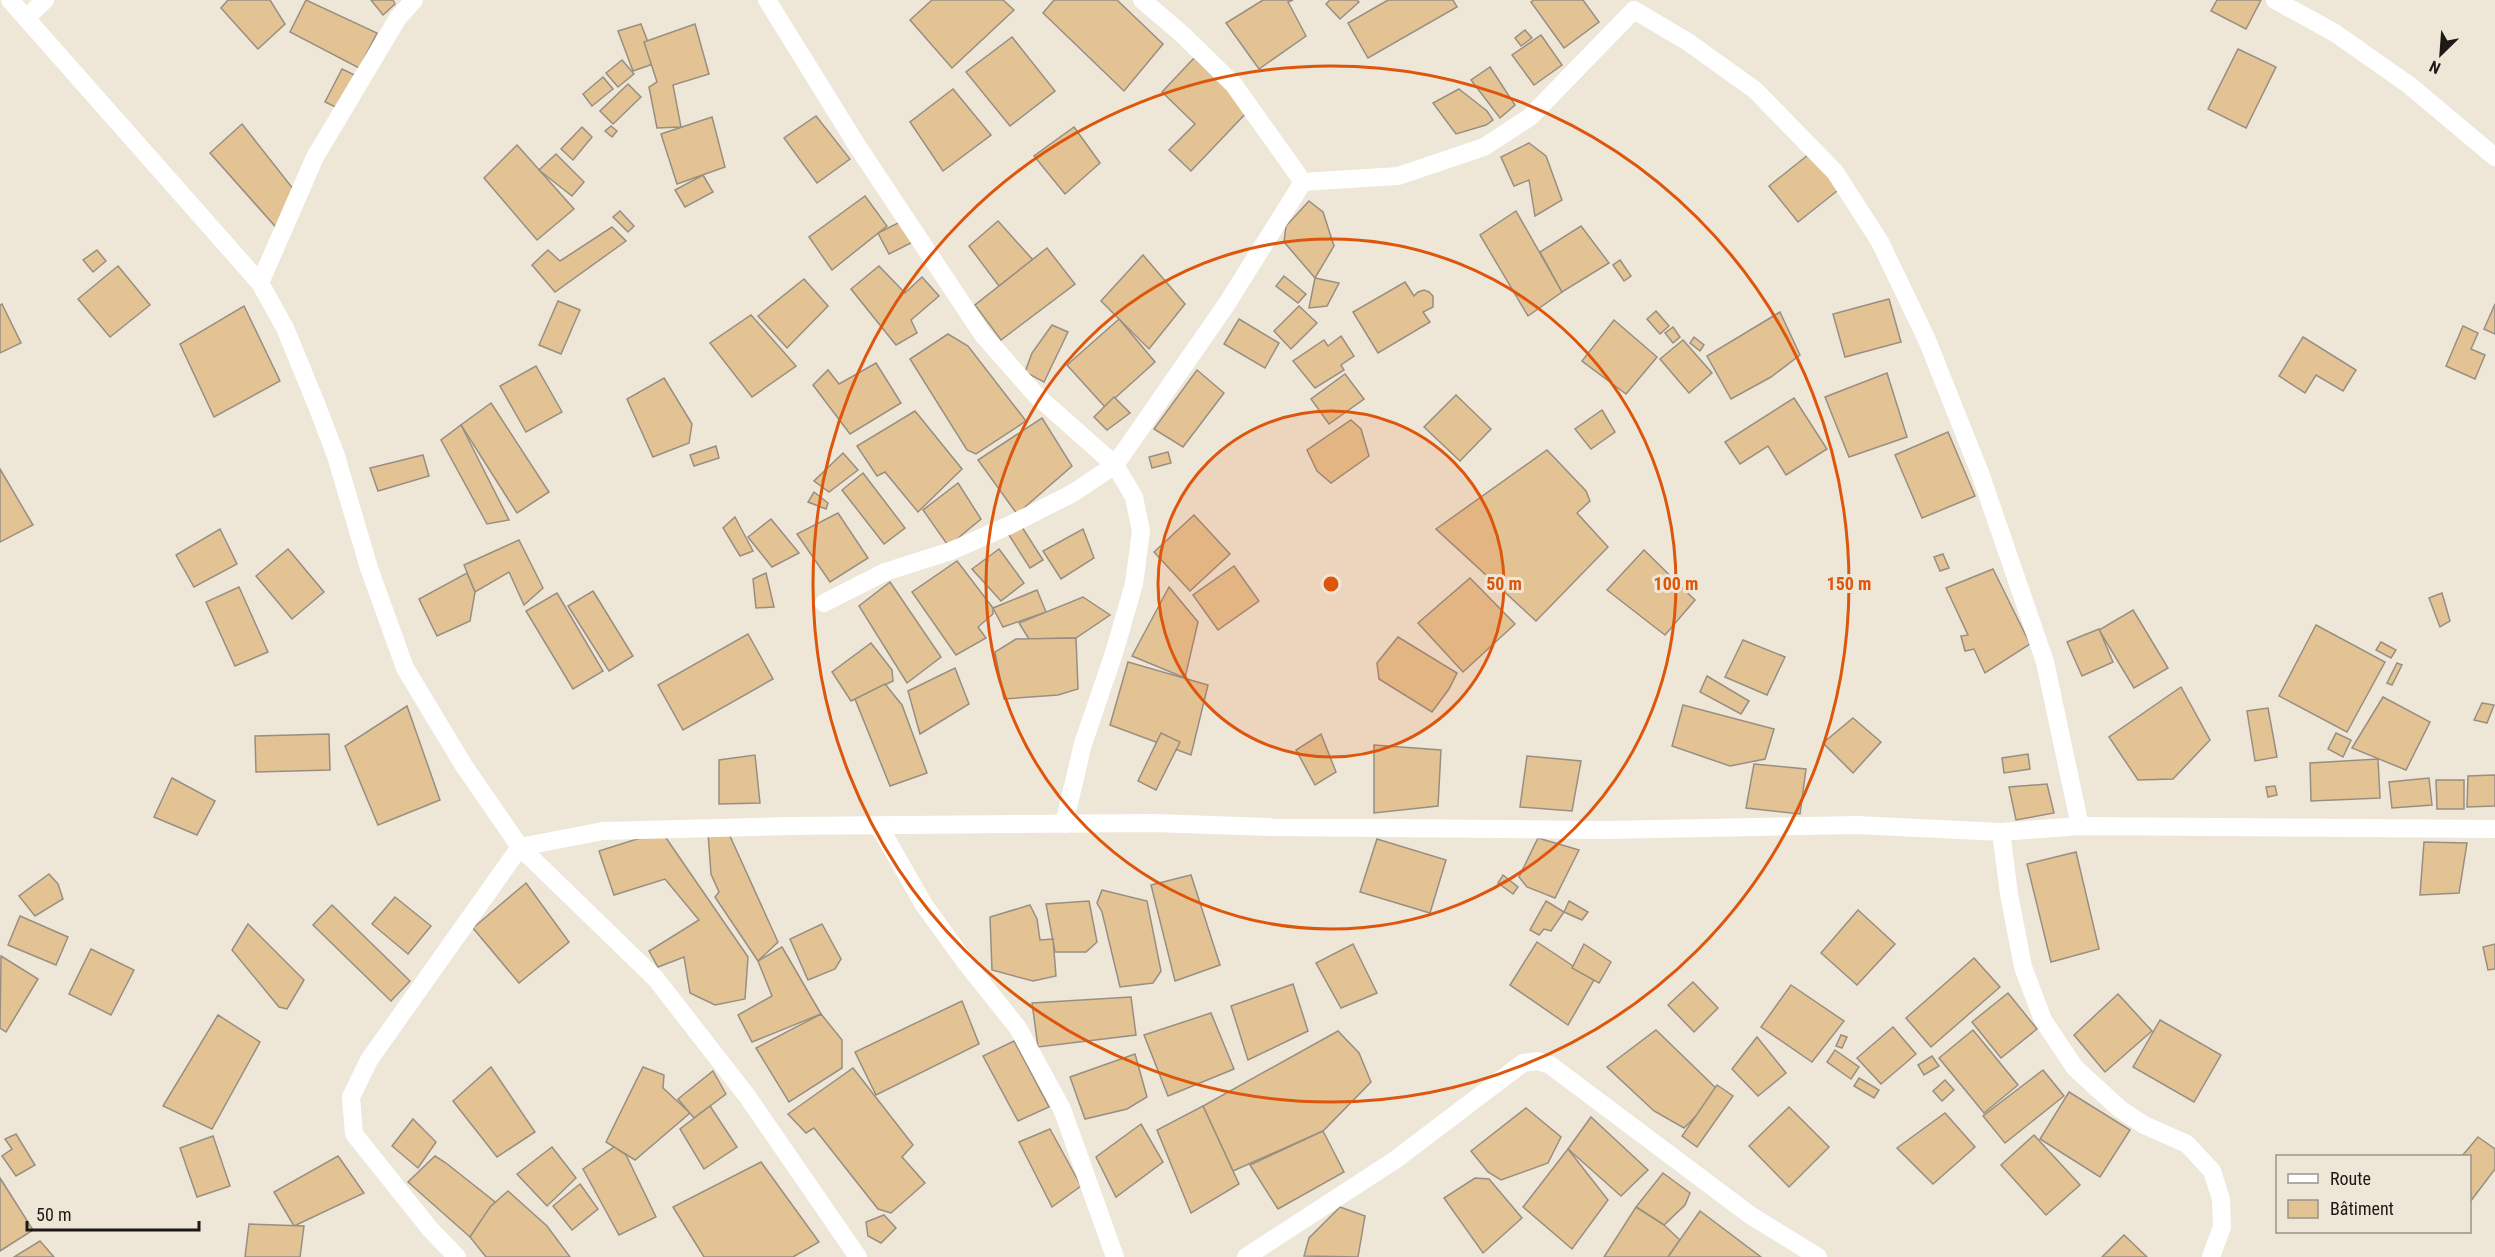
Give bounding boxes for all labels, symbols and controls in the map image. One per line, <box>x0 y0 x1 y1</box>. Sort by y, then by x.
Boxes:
north arrow <box>2411 24 2471 84</box>
text: N <box>2426 56 2443 78</box>
text: 50 m <box>1486 573 1522 594</box>
text: 100 m <box>1654 573 1698 594</box>
text: 150 m <box>1827 573 1871 594</box>
centre of rings <box>1321 574 1341 594</box>
legend <box>2276 1155 2471 1233</box>
text: Route <box>2330 1168 2371 1189</box>
scale bar <box>27 1194 200 1232</box>
text: Bâtiment <box>2330 1198 2394 1219</box>
text: 50 m <box>36 1204 71 1225</box>

